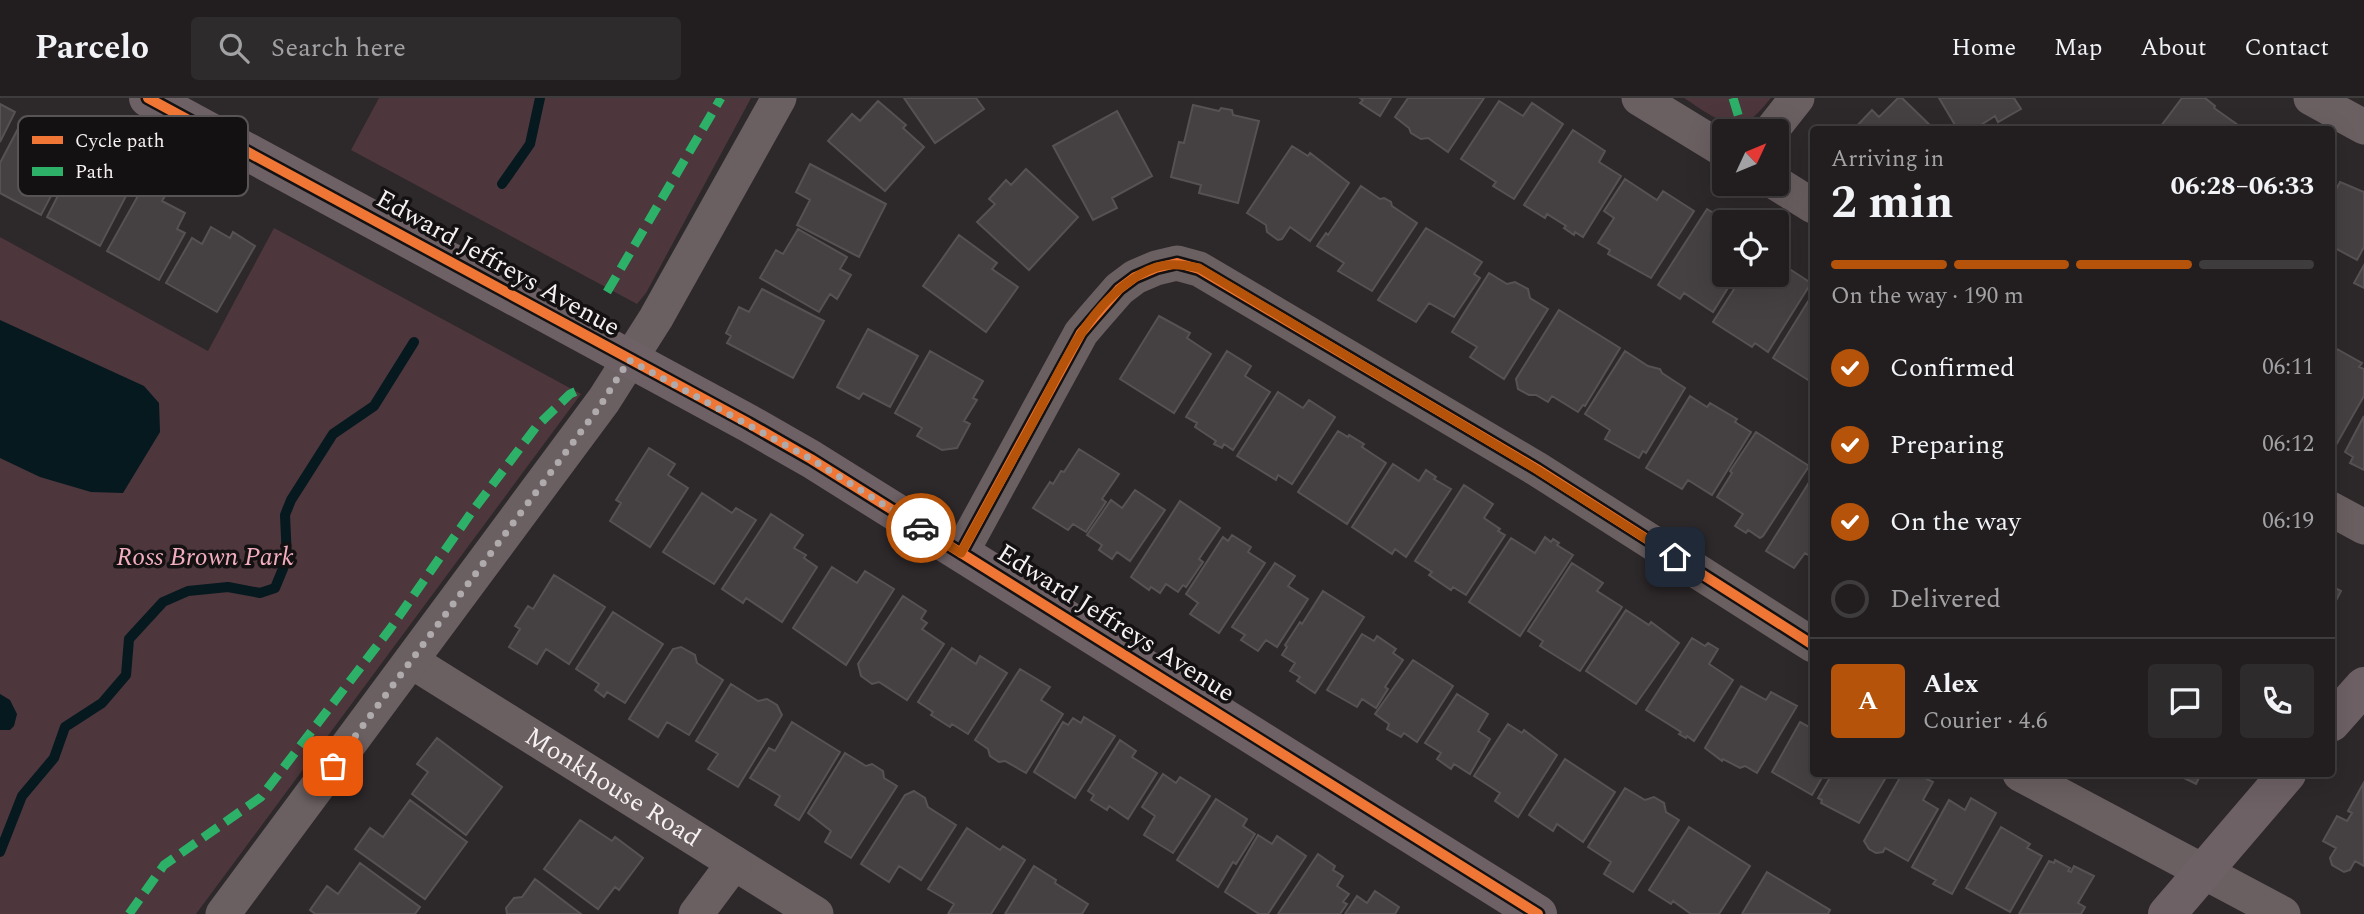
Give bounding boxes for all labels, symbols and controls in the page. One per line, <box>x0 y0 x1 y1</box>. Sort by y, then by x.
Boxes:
search box <box>191 17 681 80</box>
text: Parcelo <box>35 23 149 73</box>
text: Search here <box>271 28 406 68</box>
icon: search <box>215 29 253 67</box>
text: Home <box>1951 30 2016 66</box>
text: Map <box>2054 30 2102 66</box>
text: About <box>2140 30 2206 66</box>
text: Contact <box>2244 30 2329 66</box>
legend <box>18 116 248 196</box>
north arrow <box>1712 119 1788 196</box>
map controls <box>1712 119 1789 287</box>
text: Cycle path <box>75 127 165 156</box>
text: Arriving in <box>1831 142 1944 177</box>
text: Path <box>75 158 114 187</box>
text: 06:28–06:33 <box>2170 166 2314 206</box>
text: 2 min <box>1831 168 1953 238</box>
street label: Edward Jeffreys Avenue <box>368 179 628 347</box>
button: locate <box>1712 210 1789 287</box>
text: On the way · 190 m <box>1831 279 2024 314</box>
text: Confirmed <box>1890 348 2015 388</box>
icon: check <box>1831 349 1869 387</box>
text: 06:11 <box>2262 350 2314 385</box>
text: Preparing <box>1890 425 2004 465</box>
icon: check <box>1831 426 1869 464</box>
text: 06:12 <box>2262 427 2314 462</box>
courier <box>886 493 956 563</box>
text: On the way <box>1890 502 2021 542</box>
icon: check <box>1831 503 1869 541</box>
text: 06:19 <box>2262 504 2314 539</box>
icon: car <box>902 509 940 547</box>
pin <box>1645 527 1705 587</box>
street label: Edward Jeffreys Avenue <box>989 533 1243 713</box>
park label: Ross Brown Park <box>116 537 294 577</box>
icon: home <box>1656 538 1694 576</box>
text: Delivered <box>1890 579 2001 619</box>
text: Alex <box>1923 664 1978 704</box>
button: chat <box>2148 664 2222 738</box>
button: phone <box>2240 664 2314 738</box>
text: A <box>1858 681 1878 721</box>
text: Courier · 4.6 <box>1923 704 2048 739</box>
street label: Monkhouse Road <box>517 717 709 857</box>
pin <box>303 736 363 796</box>
icon: bag <box>314 747 352 785</box>

